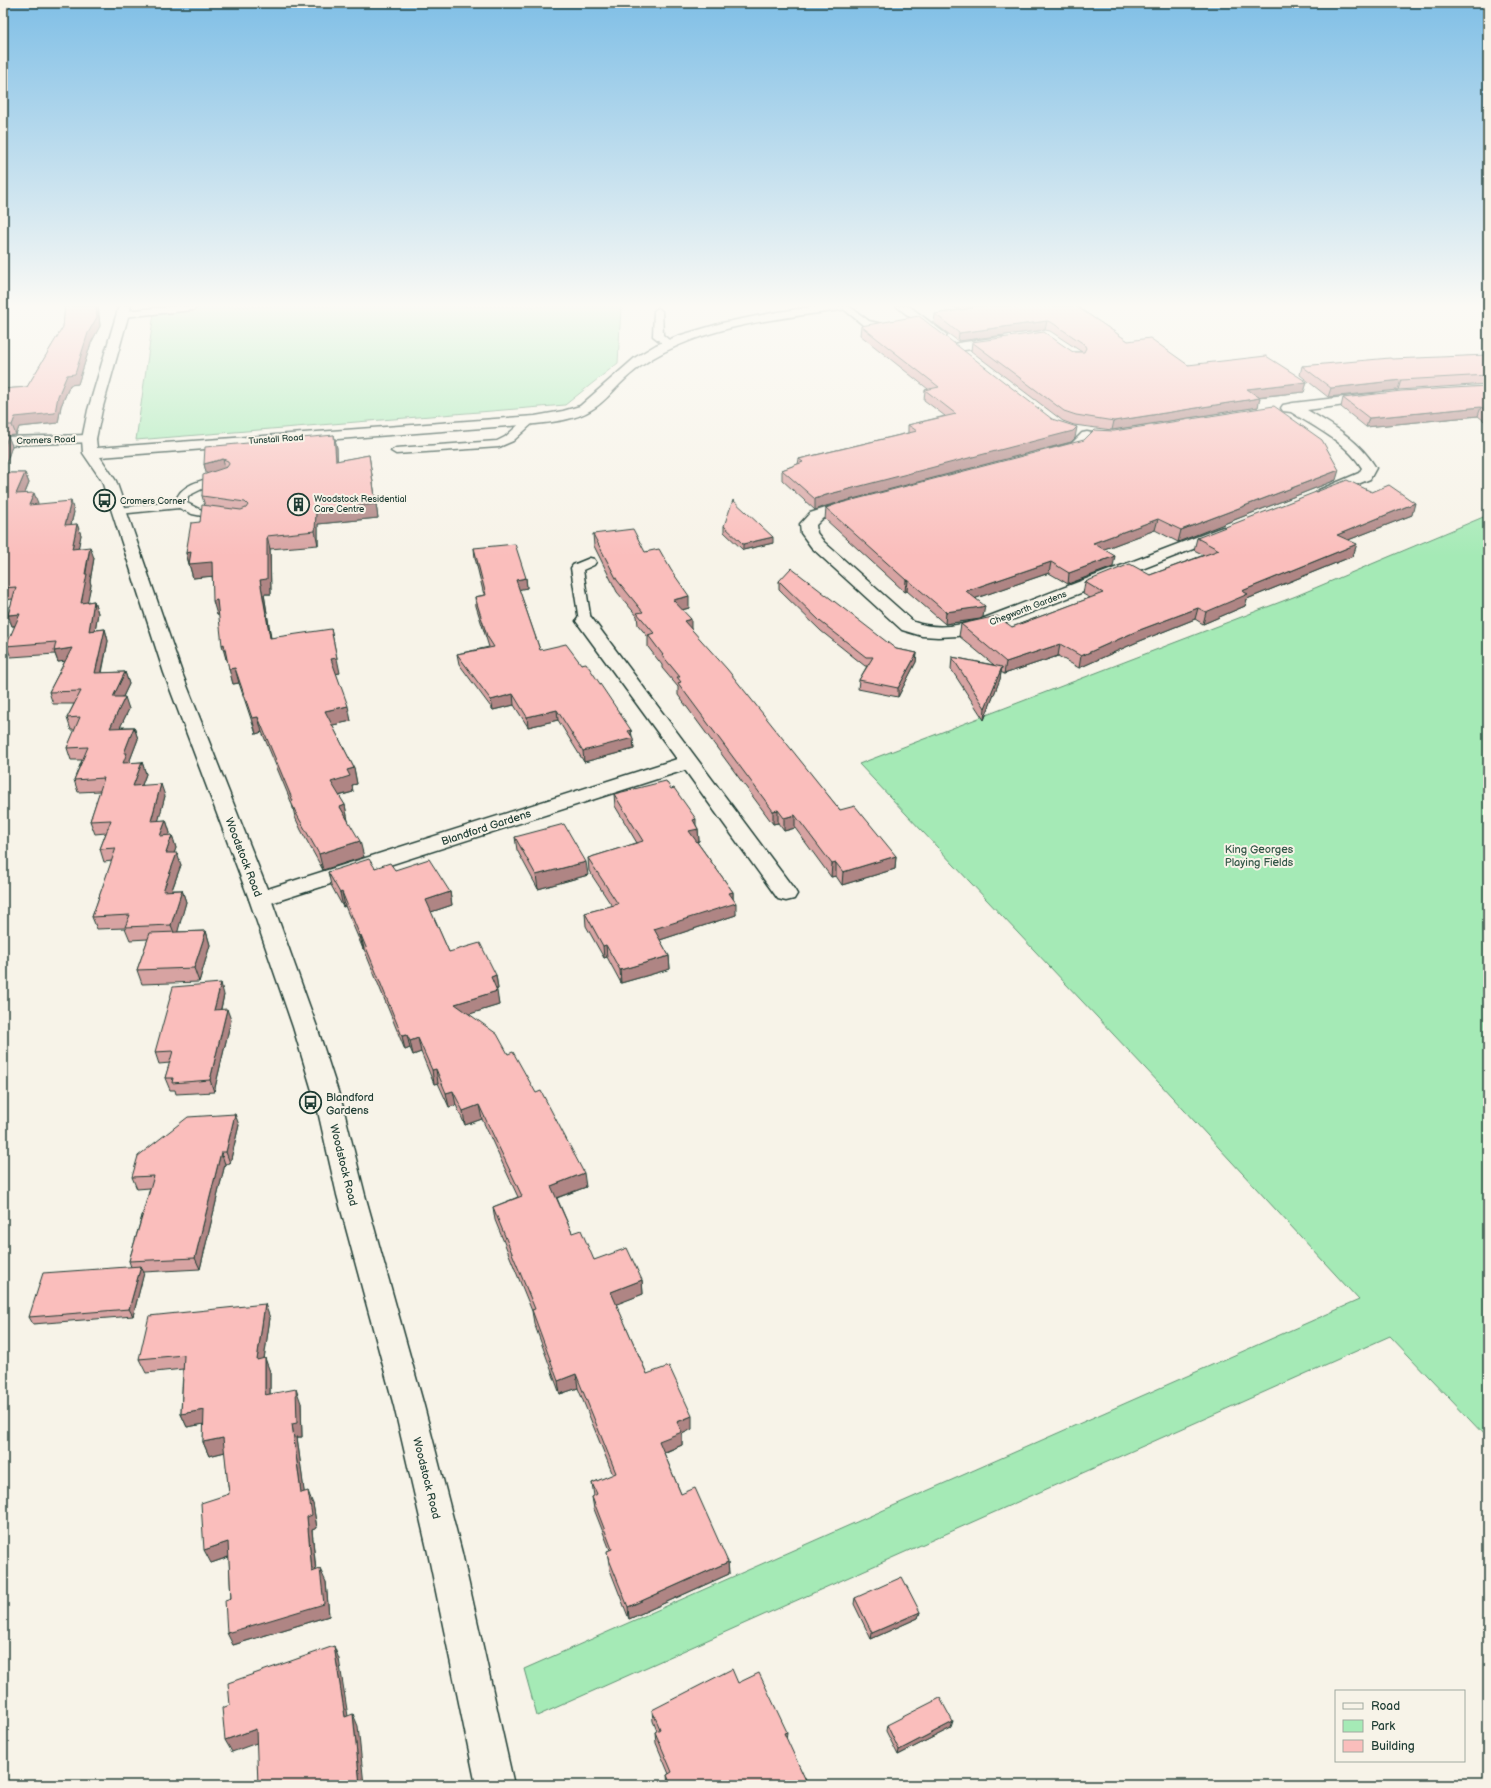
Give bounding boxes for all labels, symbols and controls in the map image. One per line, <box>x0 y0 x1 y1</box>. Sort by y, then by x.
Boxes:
street label: Tunstall Road <box>248 432 304 447</box>
street label: Cromers Road <box>16 434 76 447</box>
bus stop icon: Cromers Corner <box>92 488 118 514</box>
building icon: Woodstock Residential Care Centre <box>285 491 311 517</box>
place label: Woodstock Residential Care Centre <box>314 494 407 515</box>
place label: Cromers Corner <box>120 496 187 507</box>
street label: Chegworth Gardens <box>988 589 1069 628</box>
street label: Blandford Gardens <box>440 807 533 848</box>
street label: Woodstock Road <box>222 816 265 899</box>
park label: King Georges Playing Fields <box>1225 843 1294 869</box>
bus stop icon: Blandford Gardens <box>297 1090 323 1116</box>
place label: Blandford Gardens <box>326 1091 374 1117</box>
street label: Woodstock Road <box>327 1123 360 1207</box>
street label: Woodstock Road <box>410 1436 443 1520</box>
legend <box>1335 1690 1465 1762</box>
text: Road <box>1371 1699 1400 1714</box>
text: Park <box>1371 1719 1395 1734</box>
text: Building <box>1371 1739 1415 1754</box>

